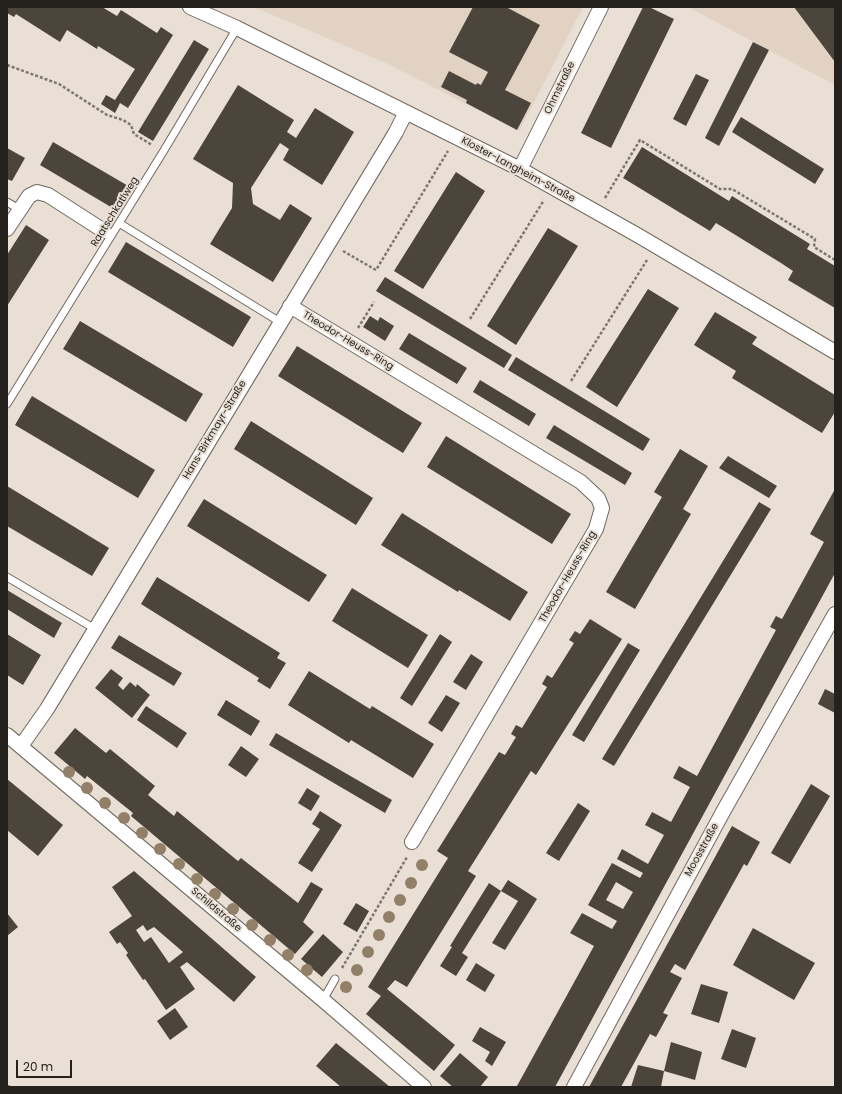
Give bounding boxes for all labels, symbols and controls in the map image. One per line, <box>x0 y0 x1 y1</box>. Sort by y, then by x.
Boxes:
street label: Ohmstraße <box>542 60 578 116</box>
street label: Kloster-Langheim-Straße <box>459 135 577 205</box>
street label: Raatschkatlweg <box>89 175 141 249</box>
street label: Theodor-Heuss-Ring <box>300 309 396 373</box>
street label: Hans-Birkmayr-Straße <box>181 378 249 482</box>
street label: Theodor-Heuss-Ring <box>537 529 599 625</box>
street label: Moosstraße <box>682 821 722 879</box>
street label: Schildstraße <box>188 885 244 935</box>
scale bar <box>18 1052 74 1078</box>
text: 20 m <box>23 1058 53 1075</box>

